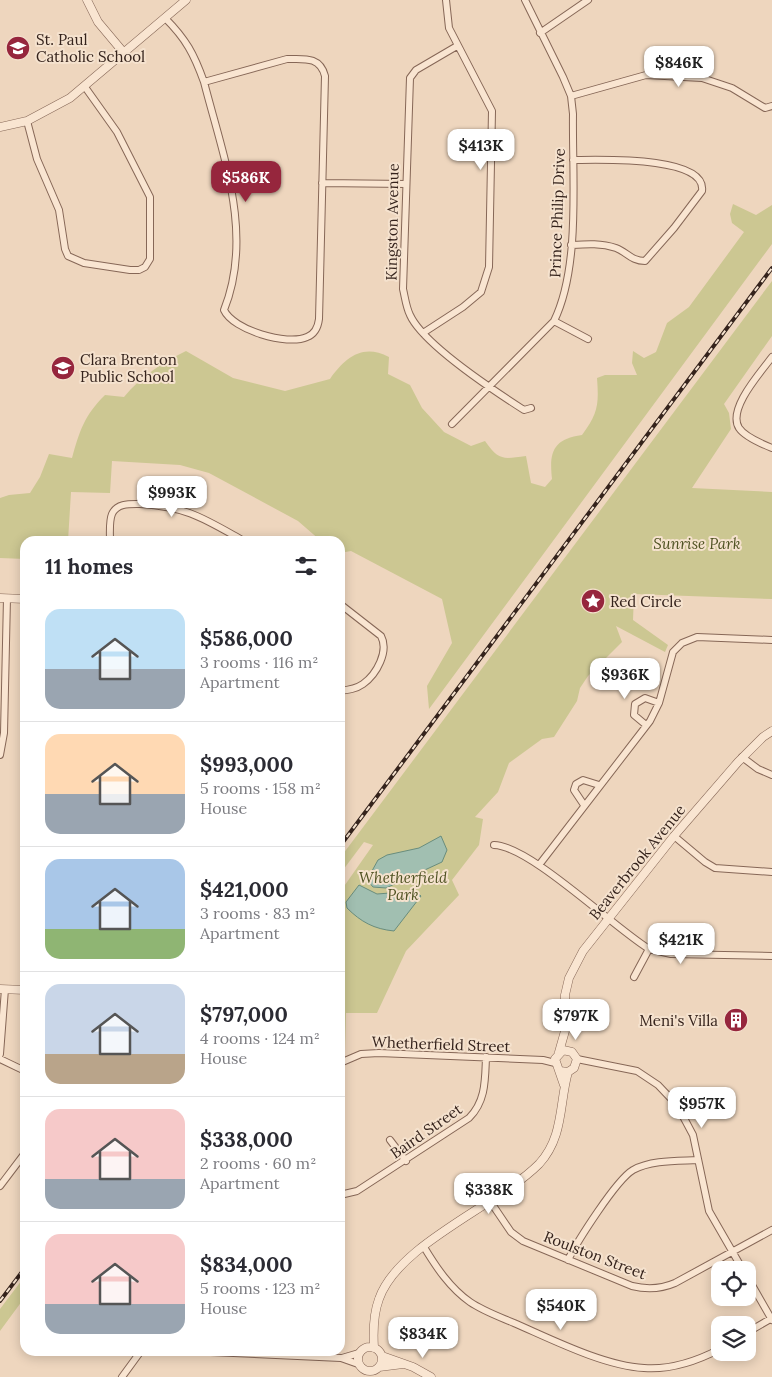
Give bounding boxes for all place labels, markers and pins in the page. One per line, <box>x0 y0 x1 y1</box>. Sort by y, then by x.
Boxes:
place label: St. Paul Catholic School <box>36 30 145 66</box>
school or university icon: St. Paul Catholic School <box>5 35 31 61</box>
pin: $846K <box>644 46 714 88</box>
pin: $413K <box>446 128 516 171</box>
pin: $586K <box>211 160 281 203</box>
place label: Clara Brenton Public School <box>80 350 177 386</box>
school or university icon: Clara Brenton Public School <box>50 355 76 381</box>
pin: $993K <box>137 476 207 518</box>
place icon: Red Circle <box>580 588 606 614</box>
place label: Red Circle <box>610 592 682 611</box>
pin: $936K <box>590 658 660 700</box>
pin: $421K <box>646 922 716 965</box>
pin: $797K <box>541 998 611 1041</box>
building icon: Meni's Villa <box>723 1007 749 1033</box>
place label: Meni's Villa <box>639 1011 718 1030</box>
pin: $957K <box>667 1086 737 1129</box>
pin: $338K <box>454 1172 524 1215</box>
pin: $540K <box>526 1288 596 1331</box>
pin: $834K <box>388 1316 458 1359</box>

